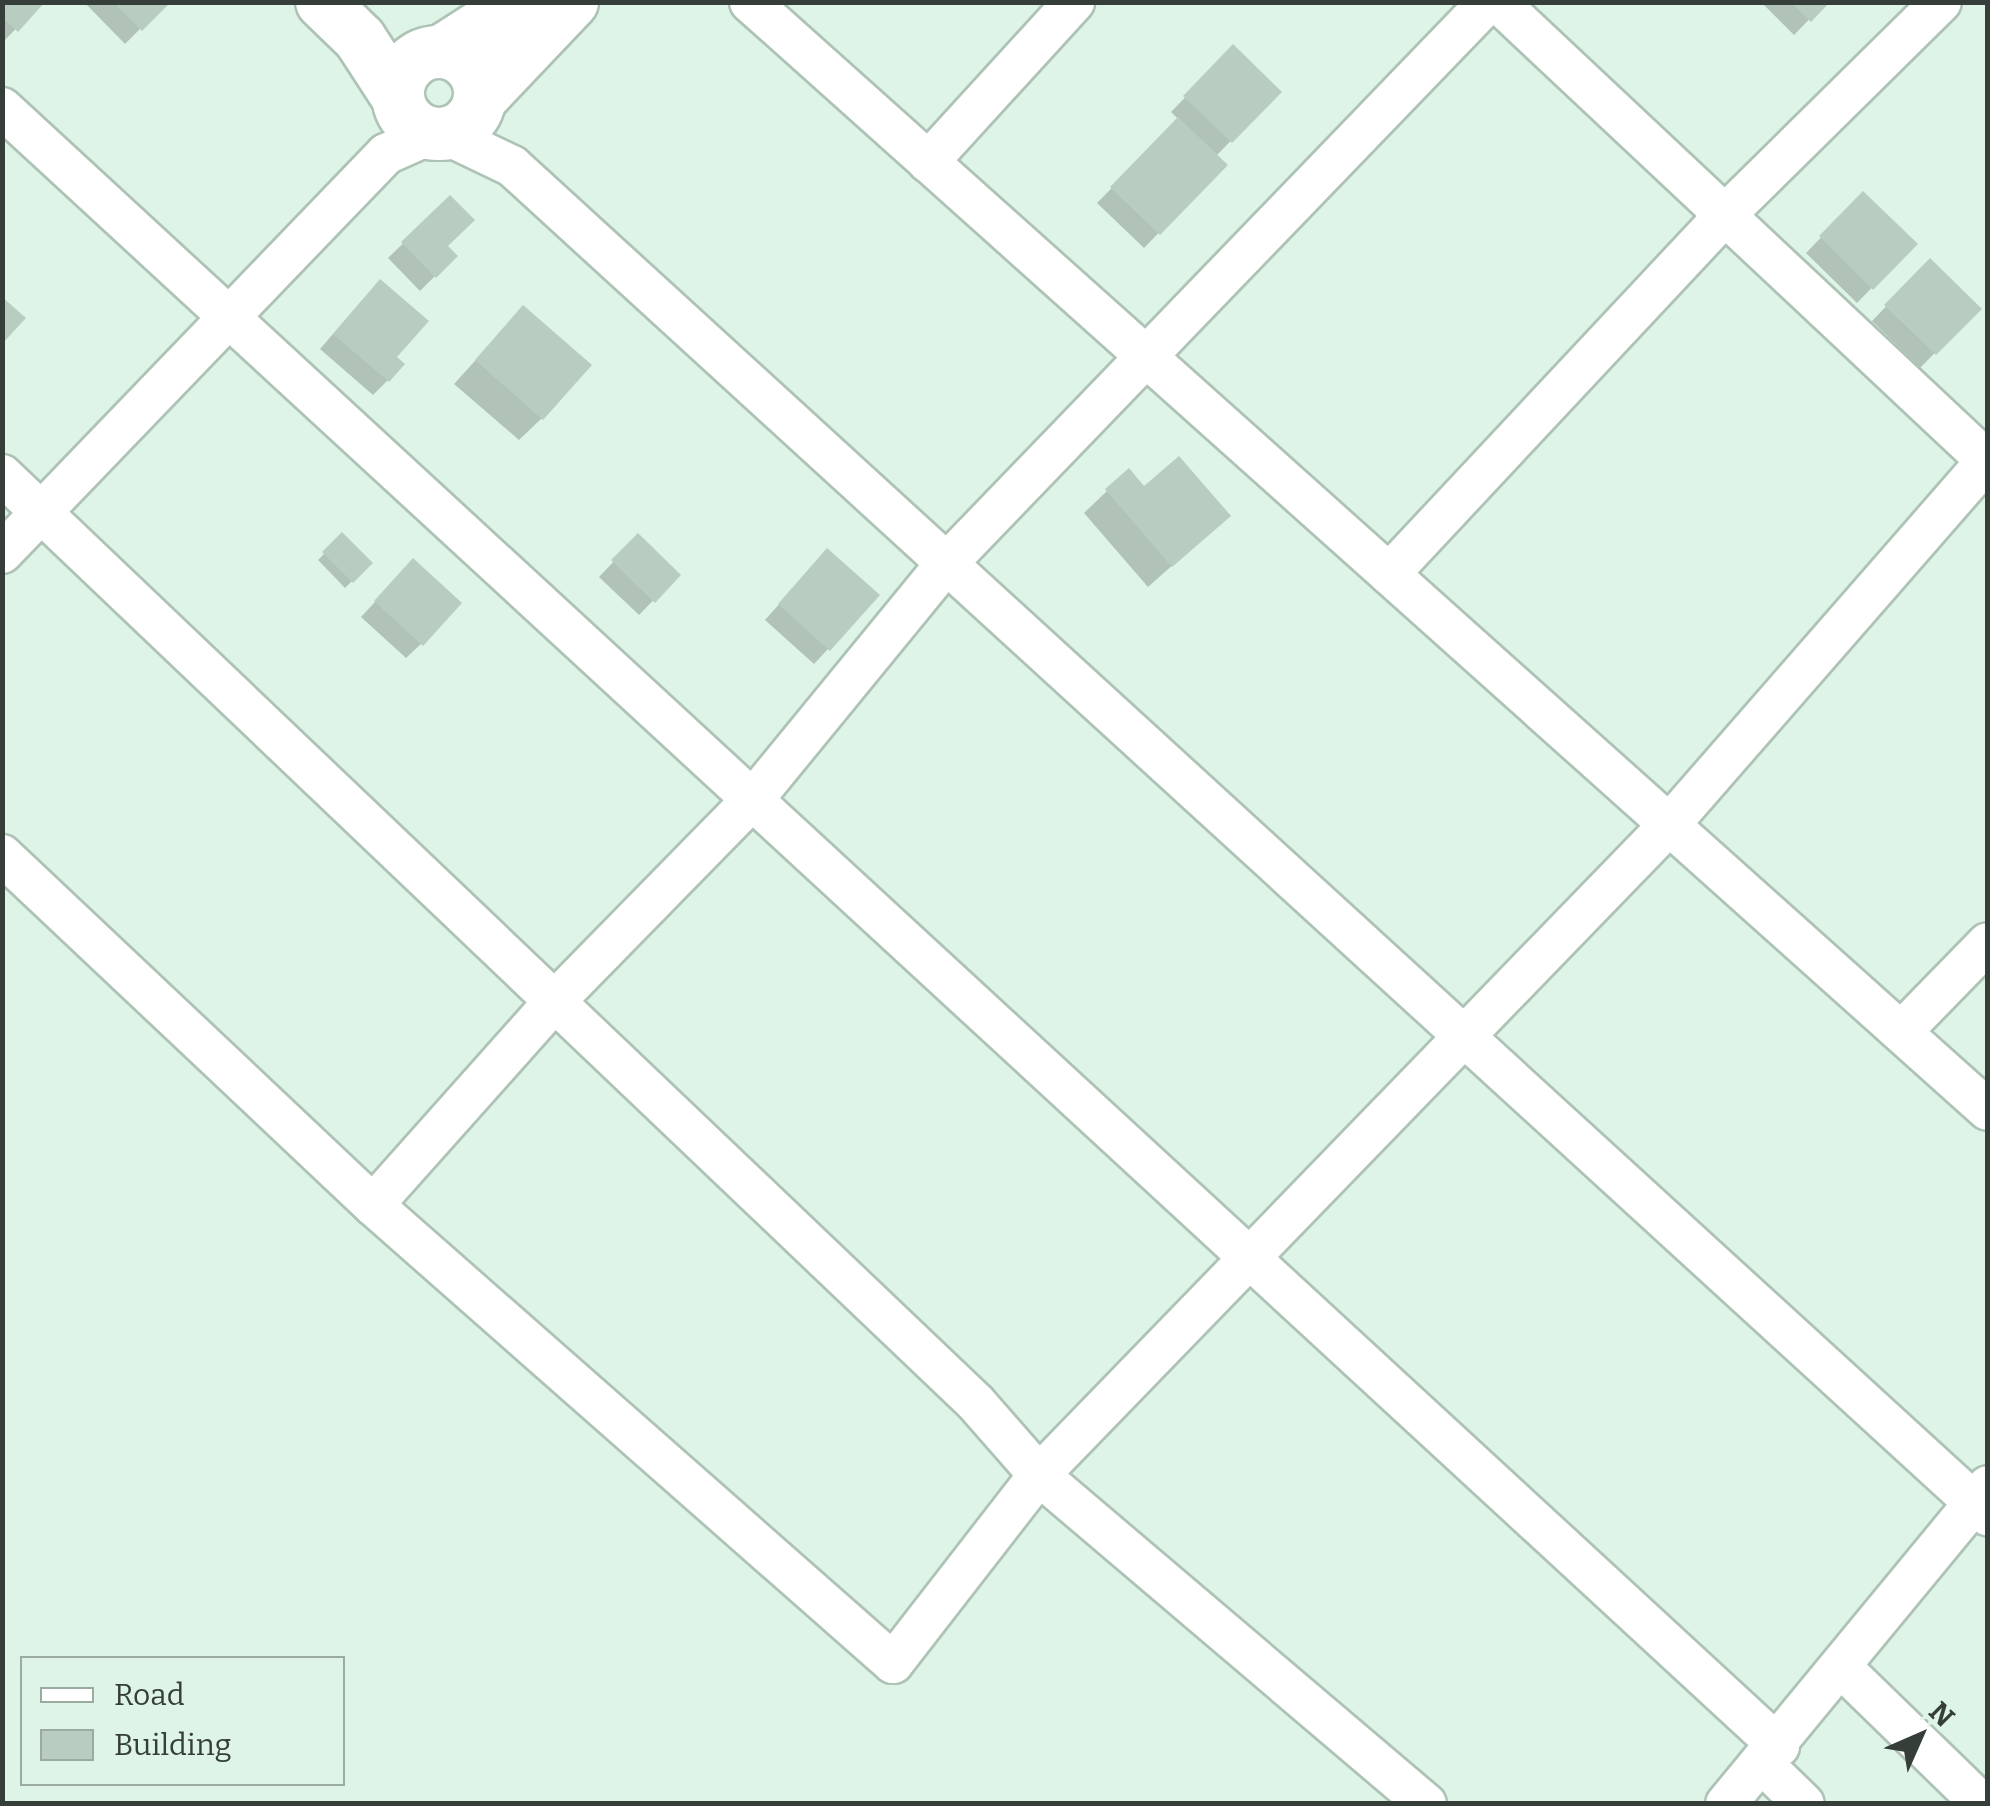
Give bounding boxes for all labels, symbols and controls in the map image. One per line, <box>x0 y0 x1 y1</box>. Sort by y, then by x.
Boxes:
legend <box>20 1656 345 1786</box>
text: Road <box>114 1677 185 1713</box>
north arrow <box>1870 1686 1970 1786</box>
text: N <box>1922 1695 1961 1734</box>
text: Building <box>114 1727 232 1763</box>

